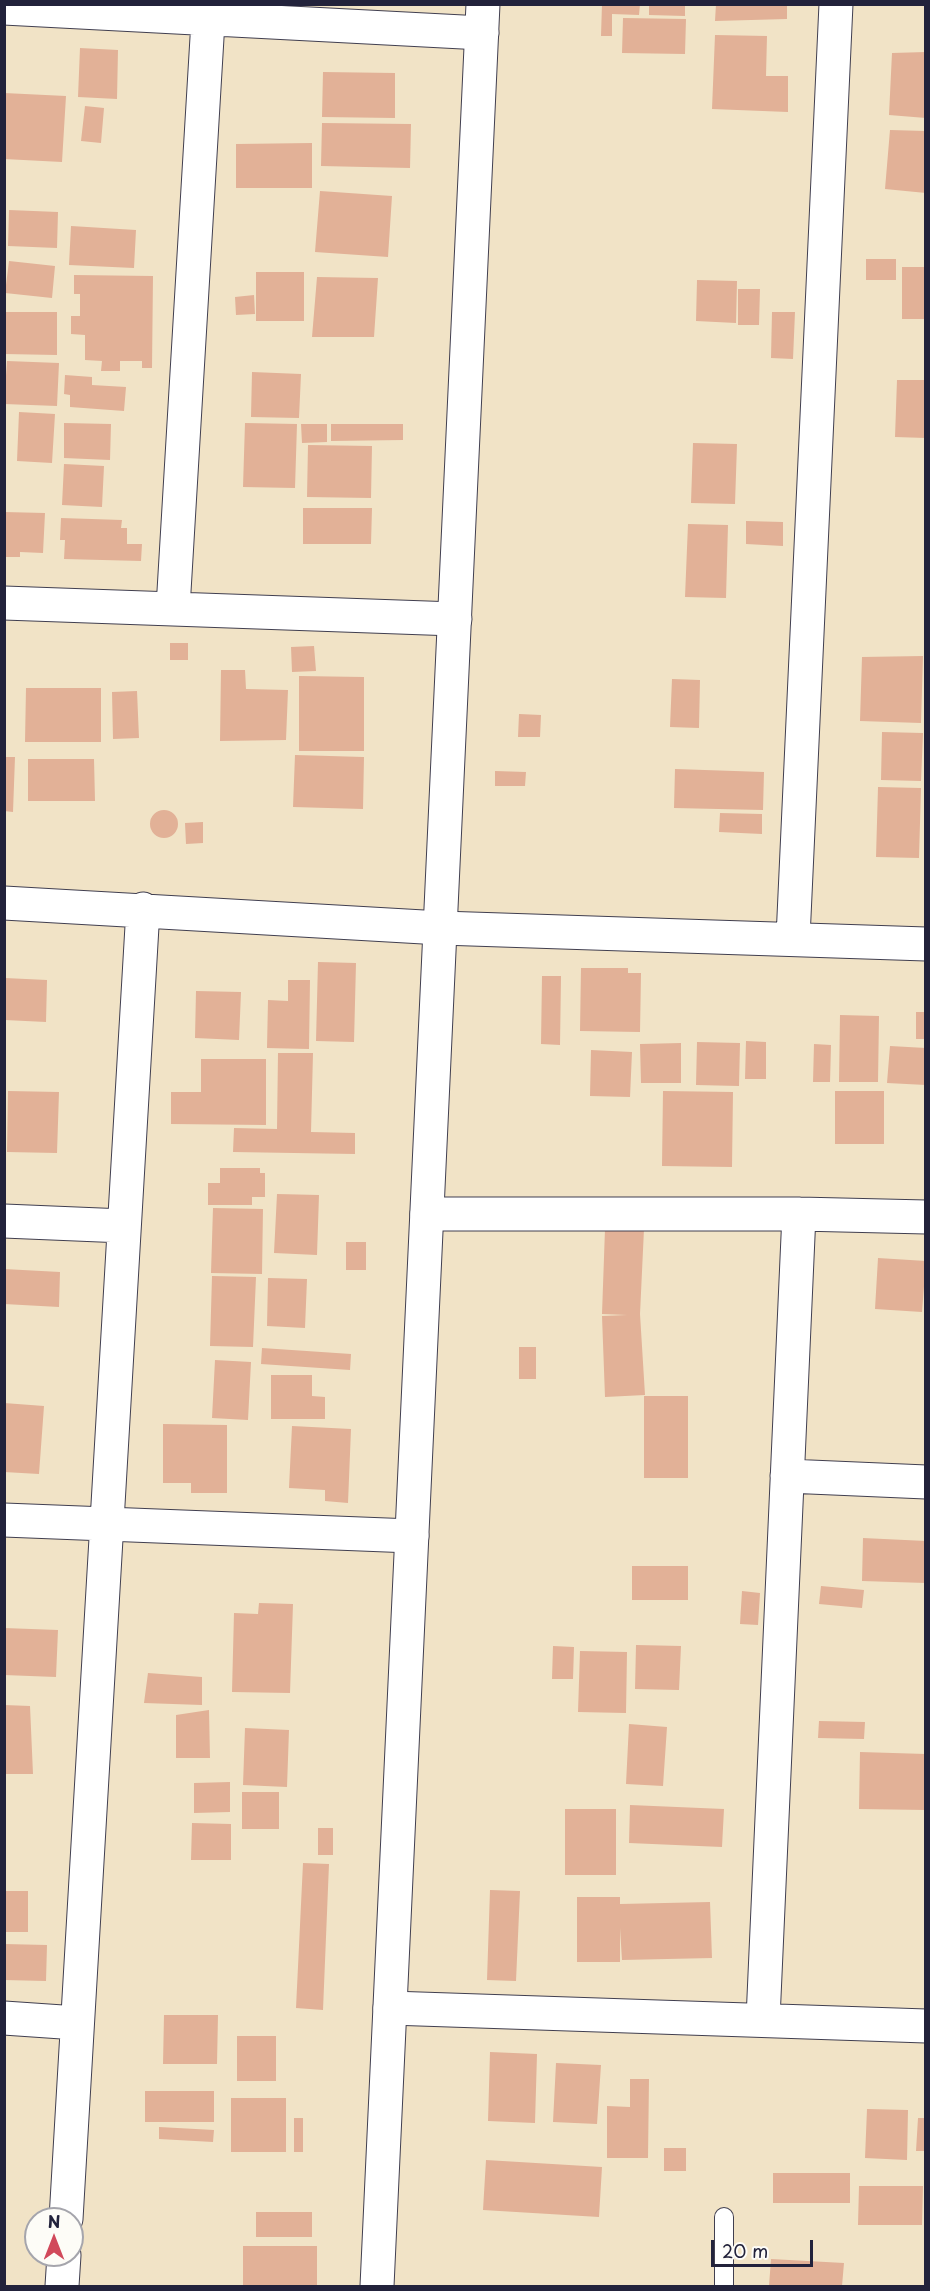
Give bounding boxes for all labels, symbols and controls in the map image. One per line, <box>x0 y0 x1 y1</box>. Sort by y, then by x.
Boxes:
north arrow <box>24 2207 84 2267</box>
text: N <box>48 2209 60 2233</box>
scale bar <box>714 2228 816 2266</box>
text: 20 m <box>722 2237 768 2264</box>

